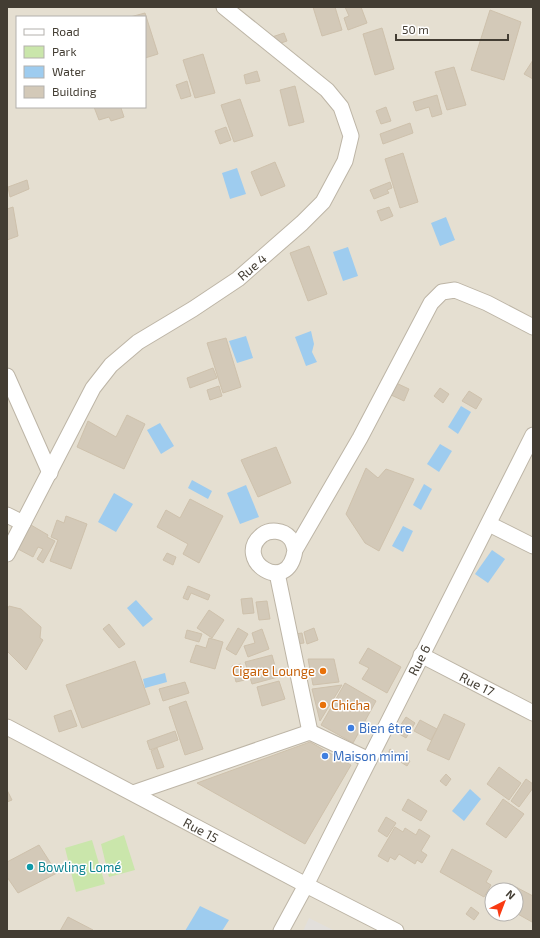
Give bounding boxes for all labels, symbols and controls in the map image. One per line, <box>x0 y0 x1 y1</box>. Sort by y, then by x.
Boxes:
legend <box>16 16 146 108</box>
scale bar <box>396 16 508 42</box>
text: 50 m <box>402 22 429 36</box>
text: Road <box>52 24 80 38</box>
text: Park <box>52 44 77 58</box>
text: Water <box>52 64 86 78</box>
text: Building <box>52 84 97 98</box>
street label: Rue 4 <box>234 250 270 284</box>
street label: Rue 6 <box>404 642 434 678</box>
place label: Cigare Lounge <box>232 663 315 679</box>
marker: Cigare Lounge <box>318 666 328 676</box>
street label: Rue 17 <box>457 668 497 700</box>
place label: Chicha <box>331 697 370 713</box>
marker: Chicha <box>318 700 328 710</box>
place label: Bien être <box>359 720 412 736</box>
marker: Bien être <box>346 723 356 733</box>
place label: Maison mimi <box>333 748 408 764</box>
marker: Maison mimi <box>320 751 330 761</box>
street label: Rue 15 <box>181 814 221 846</box>
place label: Bowling Lomé <box>38 859 121 875</box>
marker: Bowling Lomé <box>25 862 35 872</box>
north arrow <box>484 882 524 922</box>
text: N <box>504 887 518 902</box>

